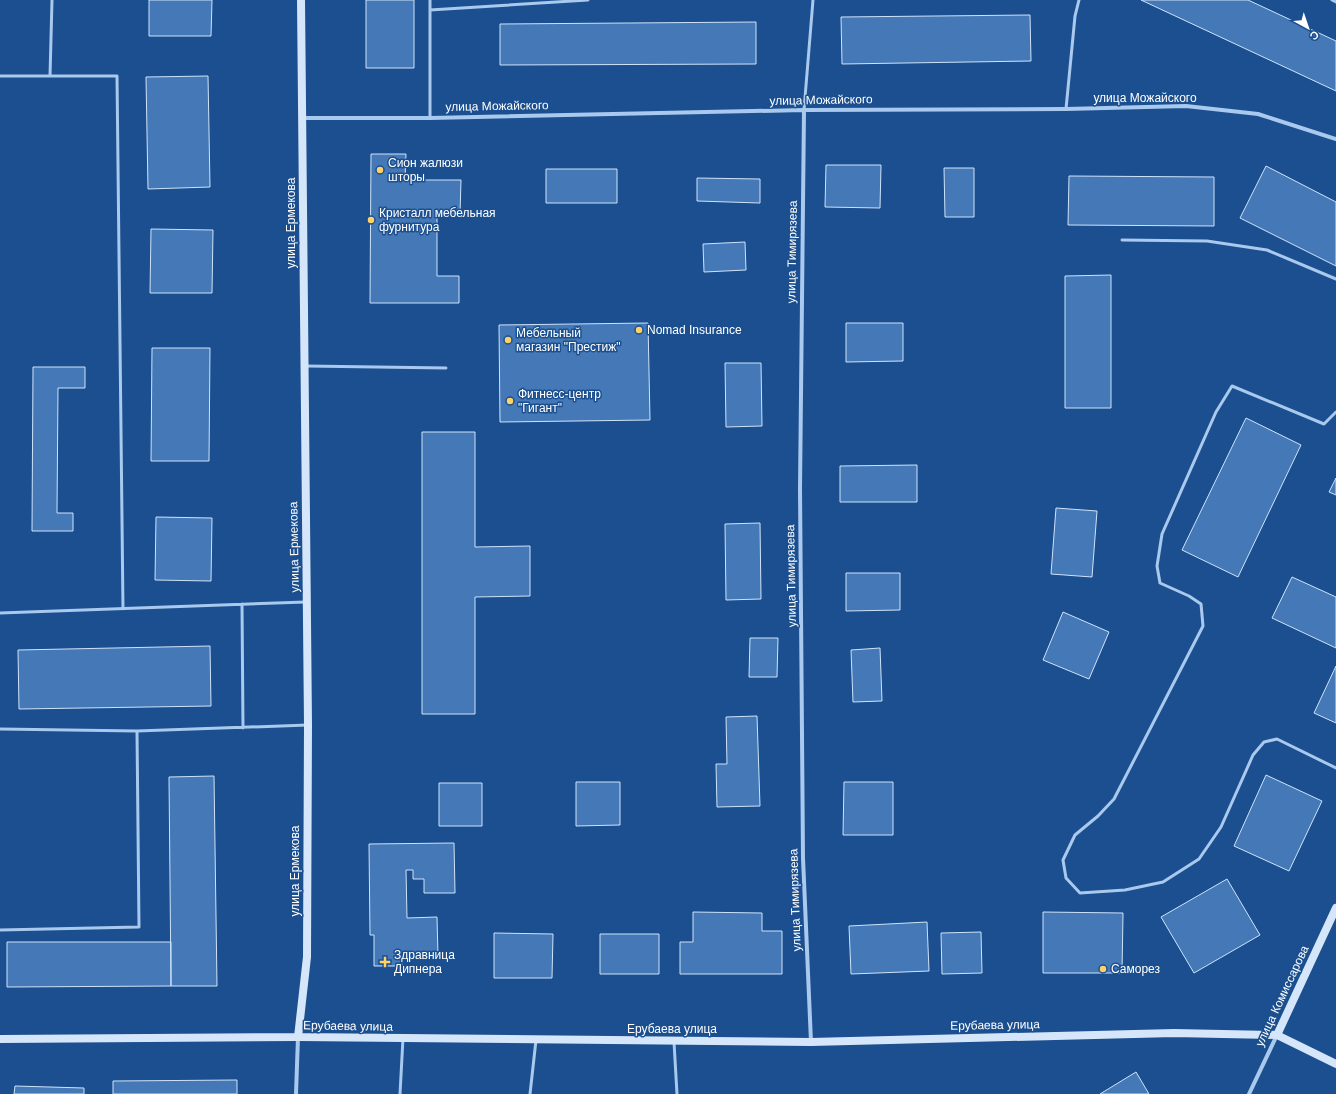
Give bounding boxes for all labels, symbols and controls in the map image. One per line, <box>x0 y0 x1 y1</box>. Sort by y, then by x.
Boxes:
north arrow <box>1288 8 1328 48</box>
text: С <box>1307 29 1321 43</box>
street label: улица Можайского <box>1093 91 1197 105</box>
street label: улица Можайского <box>769 92 873 108</box>
street label: улица Можайского <box>445 98 549 114</box>
place label: Сион жалюзи шторы <box>388 156 463 184</box>
marker: Сион жалюзи шторы <box>375 165 385 175</box>
street label: улица Ермекова <box>284 177 298 268</box>
street label: улица Тимирязева <box>784 200 800 304</box>
place label: Кристалл мебельная фурнитура <box>379 206 496 234</box>
marker: Кристалл мебельная фурнитура <box>366 215 376 225</box>
place label: Nomad Insurance <box>647 323 742 337</box>
marker: Nomad Insurance <box>634 325 644 335</box>
place label: Мебельный магазин "Престиж" <box>516 326 620 354</box>
marker: Мебельный магазин "Престиж" <box>503 335 513 345</box>
place label: Фитнесс-центр "Гигант" <box>518 387 601 415</box>
marker: Фитнесс-центр "Гигант" <box>505 396 515 406</box>
street label: улица Ермекова <box>286 501 302 593</box>
street label: улица Тимирязева <box>783 524 799 628</box>
street label: улица Ермекова <box>288 825 302 916</box>
street label: улица Тимирязева <box>786 848 804 952</box>
street label: улица Комиссарова <box>1252 943 1312 1049</box>
place label: Здравница Дипнера <box>394 948 455 976</box>
marker: Здравница Дипнера <box>379 956 391 968</box>
place label: Саморез <box>1111 962 1160 976</box>
marker: Саморез <box>1098 964 1108 974</box>
street label: Ерубаева улица <box>950 1017 1040 1033</box>
street label: Ерубаева улица <box>303 1018 393 1034</box>
street label: Ерубаева улица <box>627 1022 717 1036</box>

